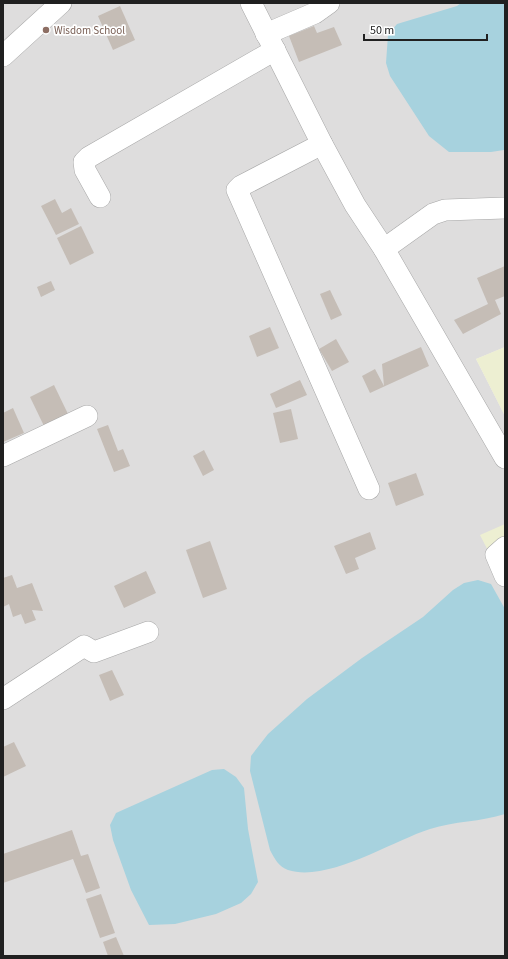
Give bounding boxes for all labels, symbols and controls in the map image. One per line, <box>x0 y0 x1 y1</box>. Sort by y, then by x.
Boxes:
scale bar <box>364 16 487 42</box>
text: 50 m <box>370 22 394 39</box>
place label: Wisdom School <box>54 23 125 38</box>
marker: Wisdom School <box>41 25 51 35</box>

